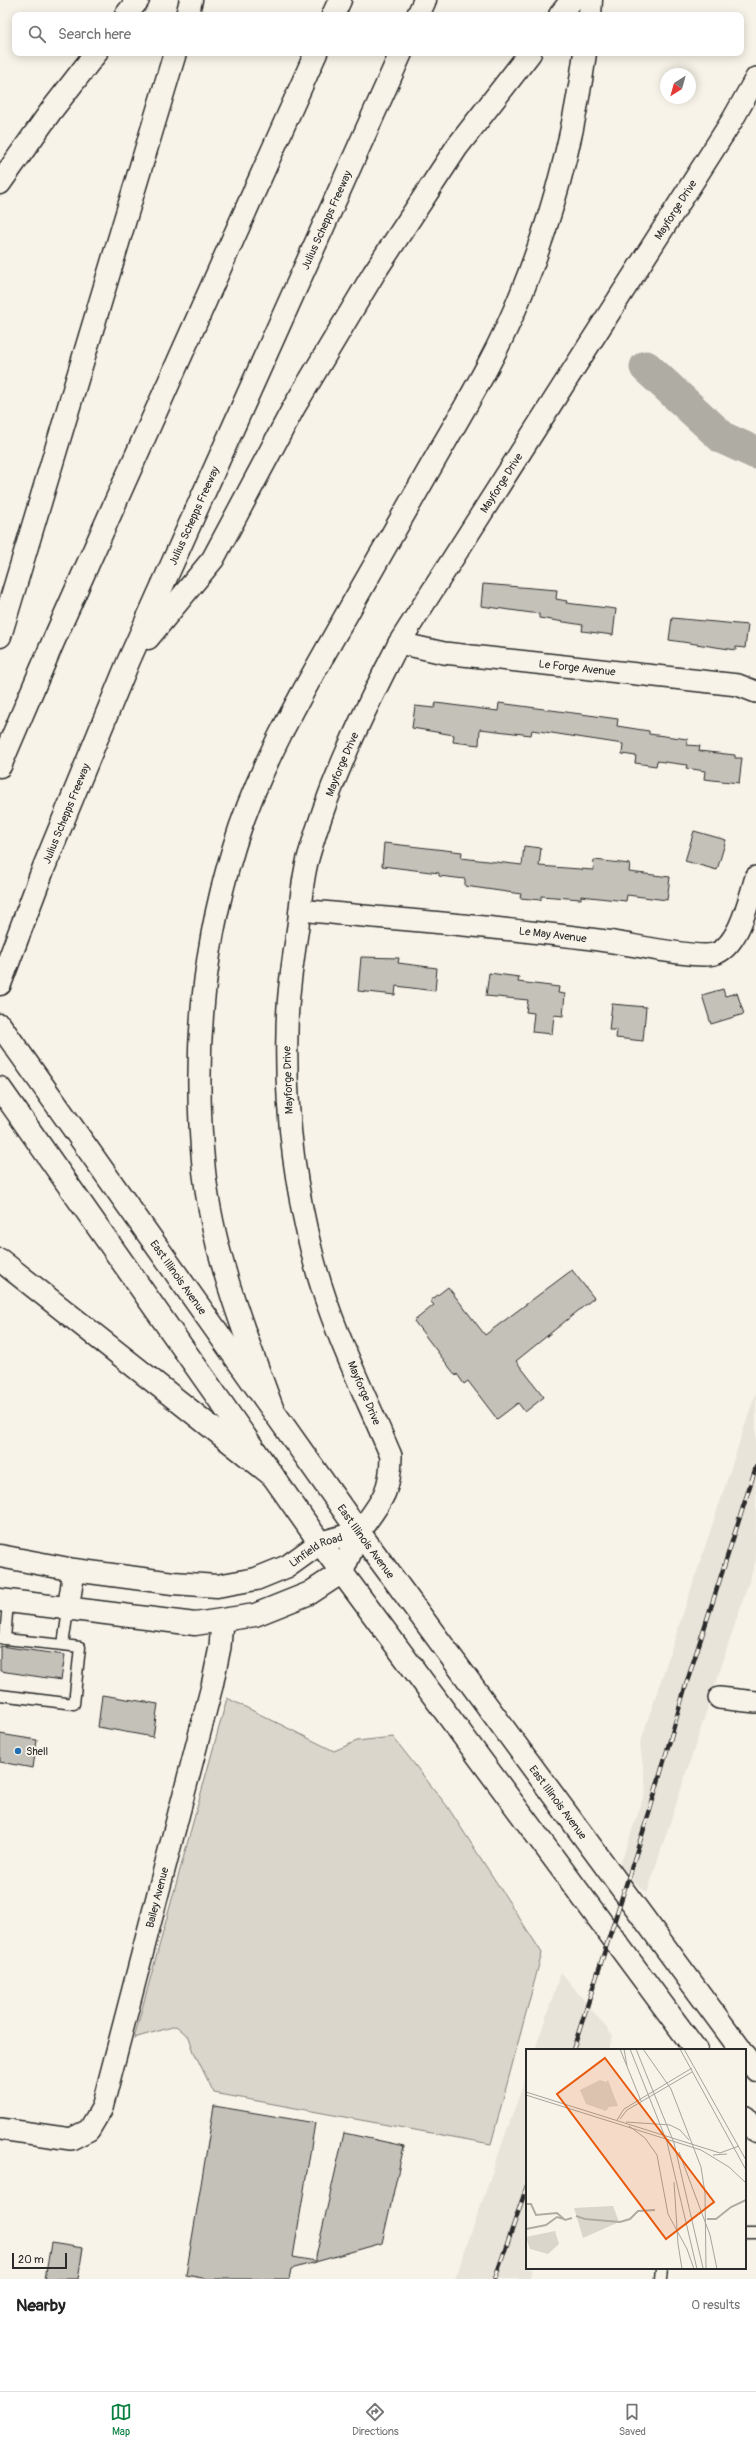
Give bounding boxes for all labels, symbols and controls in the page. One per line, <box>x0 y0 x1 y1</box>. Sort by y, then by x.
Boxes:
search box <box>12 12 744 56</box>
icon: search <box>26 23 48 45</box>
text: Search here <box>58 25 131 44</box>
north arrow <box>660 68 696 104</box>
street label: Julius Schepps Freeway <box>298 168 354 271</box>
street label: Mayforge Drive <box>651 177 699 242</box>
street label: Mayforge Drive <box>477 450 525 515</box>
street label: Julius Schepps Freeway <box>166 464 222 567</box>
street label: Le Forge Avenue <box>538 657 617 678</box>
street label: Mayforge Drive <box>323 730 361 798</box>
street label: Julius Schepps Freeway <box>40 761 92 865</box>
street label: Le May Avenue <box>518 924 588 945</box>
street label: Mayforge Drive <box>280 1045 296 1114</box>
street label: East Illinois Avenue <box>148 1237 210 1317</box>
street label: Mayforge Drive <box>345 1359 384 1427</box>
street label: East Illinois Avenue <box>335 1502 398 1581</box>
street label: Linfield Road <box>287 1531 344 1570</box>
place label: Shell <box>26 1745 48 1758</box>
marker: Shell <box>13 1746 23 1756</box>
street label: East Illinois Avenue <box>527 1763 590 1842</box>
street label: Bailey Avenue <box>143 1865 171 1929</box>
inset map <box>526 2049 746 2269</box>
scale bar <box>12 2251 67 2270</box>
text: 20 m <box>18 2253 44 2266</box>
text: Nearby <box>16 2295 65 2316</box>
text: 0 results <box>691 2297 740 2313</box>
tab: Map <box>110 2401 132 2438</box>
tab: Directions <box>352 2401 399 2438</box>
tab: Saved <box>619 2401 646 2438</box>

